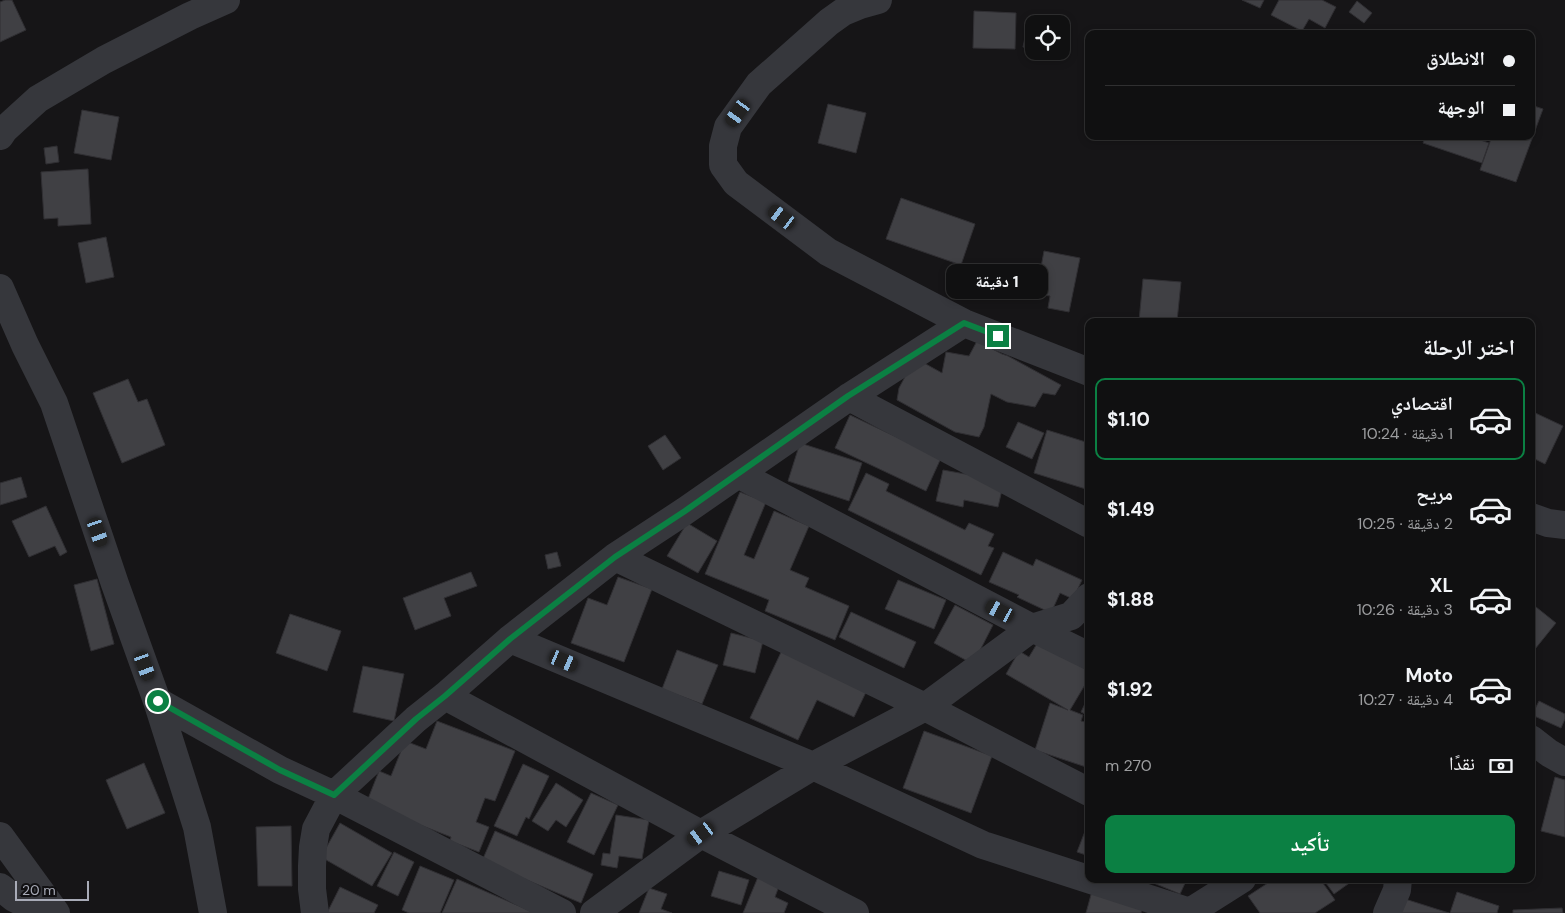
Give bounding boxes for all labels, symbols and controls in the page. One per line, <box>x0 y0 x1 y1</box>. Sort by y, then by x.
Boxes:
map controls <box>1025 15 1070 60</box>
button: locate <box>1025 15 1070 60</box>
text: الانطلاق <box>1426 46 1485 71</box>
text: الوجهة <box>1437 95 1485 120</box>
car <box>723 96 752 130</box>
car <box>765 202 798 232</box>
callout: 1 دقيقة <box>947 264 1049 298</box>
text: 1 دقيقة <box>975 271 1019 292</box>
route end <box>987 325 1009 347</box>
text: اختر الرحلة <box>1423 333 1515 362</box>
text: اقتصادي <box>1391 391 1453 416</box>
icon: car <box>1468 397 1513 442</box>
text: $1.10 <box>1107 407 1150 432</box>
text: 1 دقيقة · 10:24 <box>1362 423 1453 444</box>
text: مريح <box>1416 481 1453 506</box>
icon: car <box>1468 487 1513 532</box>
text: $1.49 <box>1107 497 1155 522</box>
text: 2 دقيقة · 10:25 <box>1357 513 1453 534</box>
car <box>86 515 109 549</box>
text: XL <box>1430 573 1453 598</box>
icon: car <box>1468 577 1513 622</box>
text: $1.88 <box>1107 587 1154 612</box>
car <box>983 597 1016 625</box>
text: 3 دقيقة · 10:26 <box>1357 599 1453 620</box>
car <box>547 648 580 674</box>
car <box>132 649 157 683</box>
text: Moto <box>1405 663 1453 688</box>
icon: car <box>1468 667 1513 712</box>
text: $1.92 <box>1107 677 1153 702</box>
text: 4 دقيقة · 10:27 <box>1358 689 1453 710</box>
route start <box>147 690 169 712</box>
text: نقدًا <box>1449 751 1475 776</box>
icon: cash <box>1487 752 1515 780</box>
text: 270 m <box>1105 755 1152 776</box>
button: تأكيد <box>1105 815 1515 873</box>
car <box>684 819 717 849</box>
scale bar <box>15 878 89 901</box>
text: 20 m <box>22 881 56 899</box>

